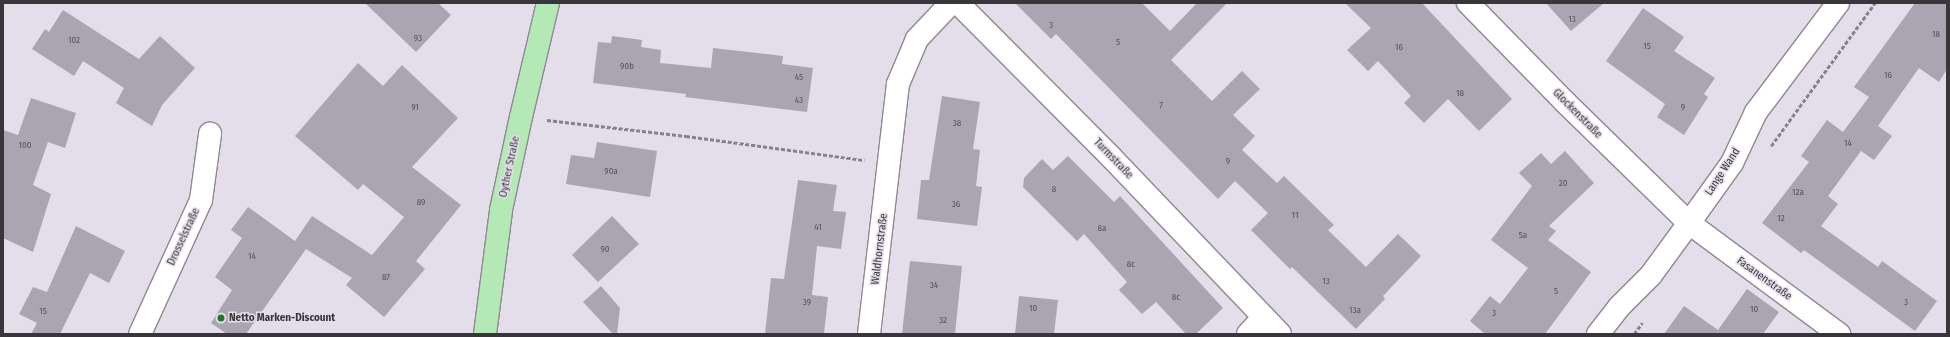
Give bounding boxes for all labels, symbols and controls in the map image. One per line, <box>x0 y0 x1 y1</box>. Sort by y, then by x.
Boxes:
house number: 13 <box>1568 14 1576 24</box>
house number: 3 <box>1049 20 1053 30</box>
house number: 18 <box>1932 29 1940 39</box>
house number: 93 <box>414 33 422 43</box>
house number: 102 <box>68 35 80 45</box>
house number: 5 <box>1116 37 1120 47</box>
house number: 15 <box>1643 41 1651 51</box>
house number: 16 <box>1395 42 1403 52</box>
house number: 90b <box>620 61 634 71</box>
house number: 16 <box>1884 70 1892 80</box>
house number: 45 <box>795 72 803 82</box>
street label: Glockenstraße <box>1550 87 1604 141</box>
house number: 18 <box>1456 88 1464 98</box>
house number: 43 <box>795 95 803 105</box>
house number: 7 <box>1159 100 1163 110</box>
house number: 91 <box>411 102 419 112</box>
house number: 9 <box>1681 102 1685 112</box>
house number: 38 <box>953 118 961 128</box>
street label: Oyther Straße <box>497 135 523 199</box>
street label: Turmstraße <box>1090 136 1136 182</box>
house number: 14 <box>1844 138 1852 148</box>
house number: 100 <box>19 140 31 150</box>
street label: Lange Wand <box>1703 146 1743 198</box>
house number: 9 <box>1226 156 1230 166</box>
house number: 90a <box>604 166 618 176</box>
house number: 20 <box>1559 178 1567 188</box>
house number: 8 <box>1052 184 1056 194</box>
house number: 12a <box>1792 187 1804 197</box>
house number: 89 <box>417 197 425 207</box>
house number: 36 <box>952 199 960 209</box>
street label: Drosselstraße <box>165 206 203 268</box>
house number: 11 <box>1292 210 1298 220</box>
street label: Waldhornstraße <box>869 213 891 285</box>
house number: 12 <box>1777 213 1785 223</box>
house number: 41 <box>814 222 822 232</box>
house number: 8a <box>1098 223 1106 233</box>
house number: 5a <box>1519 230 1527 240</box>
house number: 90 <box>600 244 610 254</box>
house number: 14 <box>248 251 256 261</box>
street label: Fasanenstraße <box>1734 255 1794 303</box>
house number: 8c <box>1127 259 1135 269</box>
house number: 87 <box>382 272 390 282</box>
house number: 13 <box>1322 276 1330 286</box>
house number: 34 <box>930 280 938 290</box>
house number: 5 <box>1554 286 1558 296</box>
house number: 8c <box>1172 292 1180 302</box>
house number: 39 <box>803 297 811 307</box>
house number: 3 <box>1904 297 1908 307</box>
house number: 10 <box>1029 303 1037 313</box>
house number: 10 <box>1750 304 1758 314</box>
house number: 13a <box>1349 305 1361 315</box>
house number: 15 <box>39 306 47 316</box>
house number: 3 <box>1492 308 1496 318</box>
place label: Netto Marken-Discount <box>229 311 335 325</box>
marker: Netto Marken-Discount <box>216 313 226 323</box>
house number: 32 <box>939 315 947 325</box>

